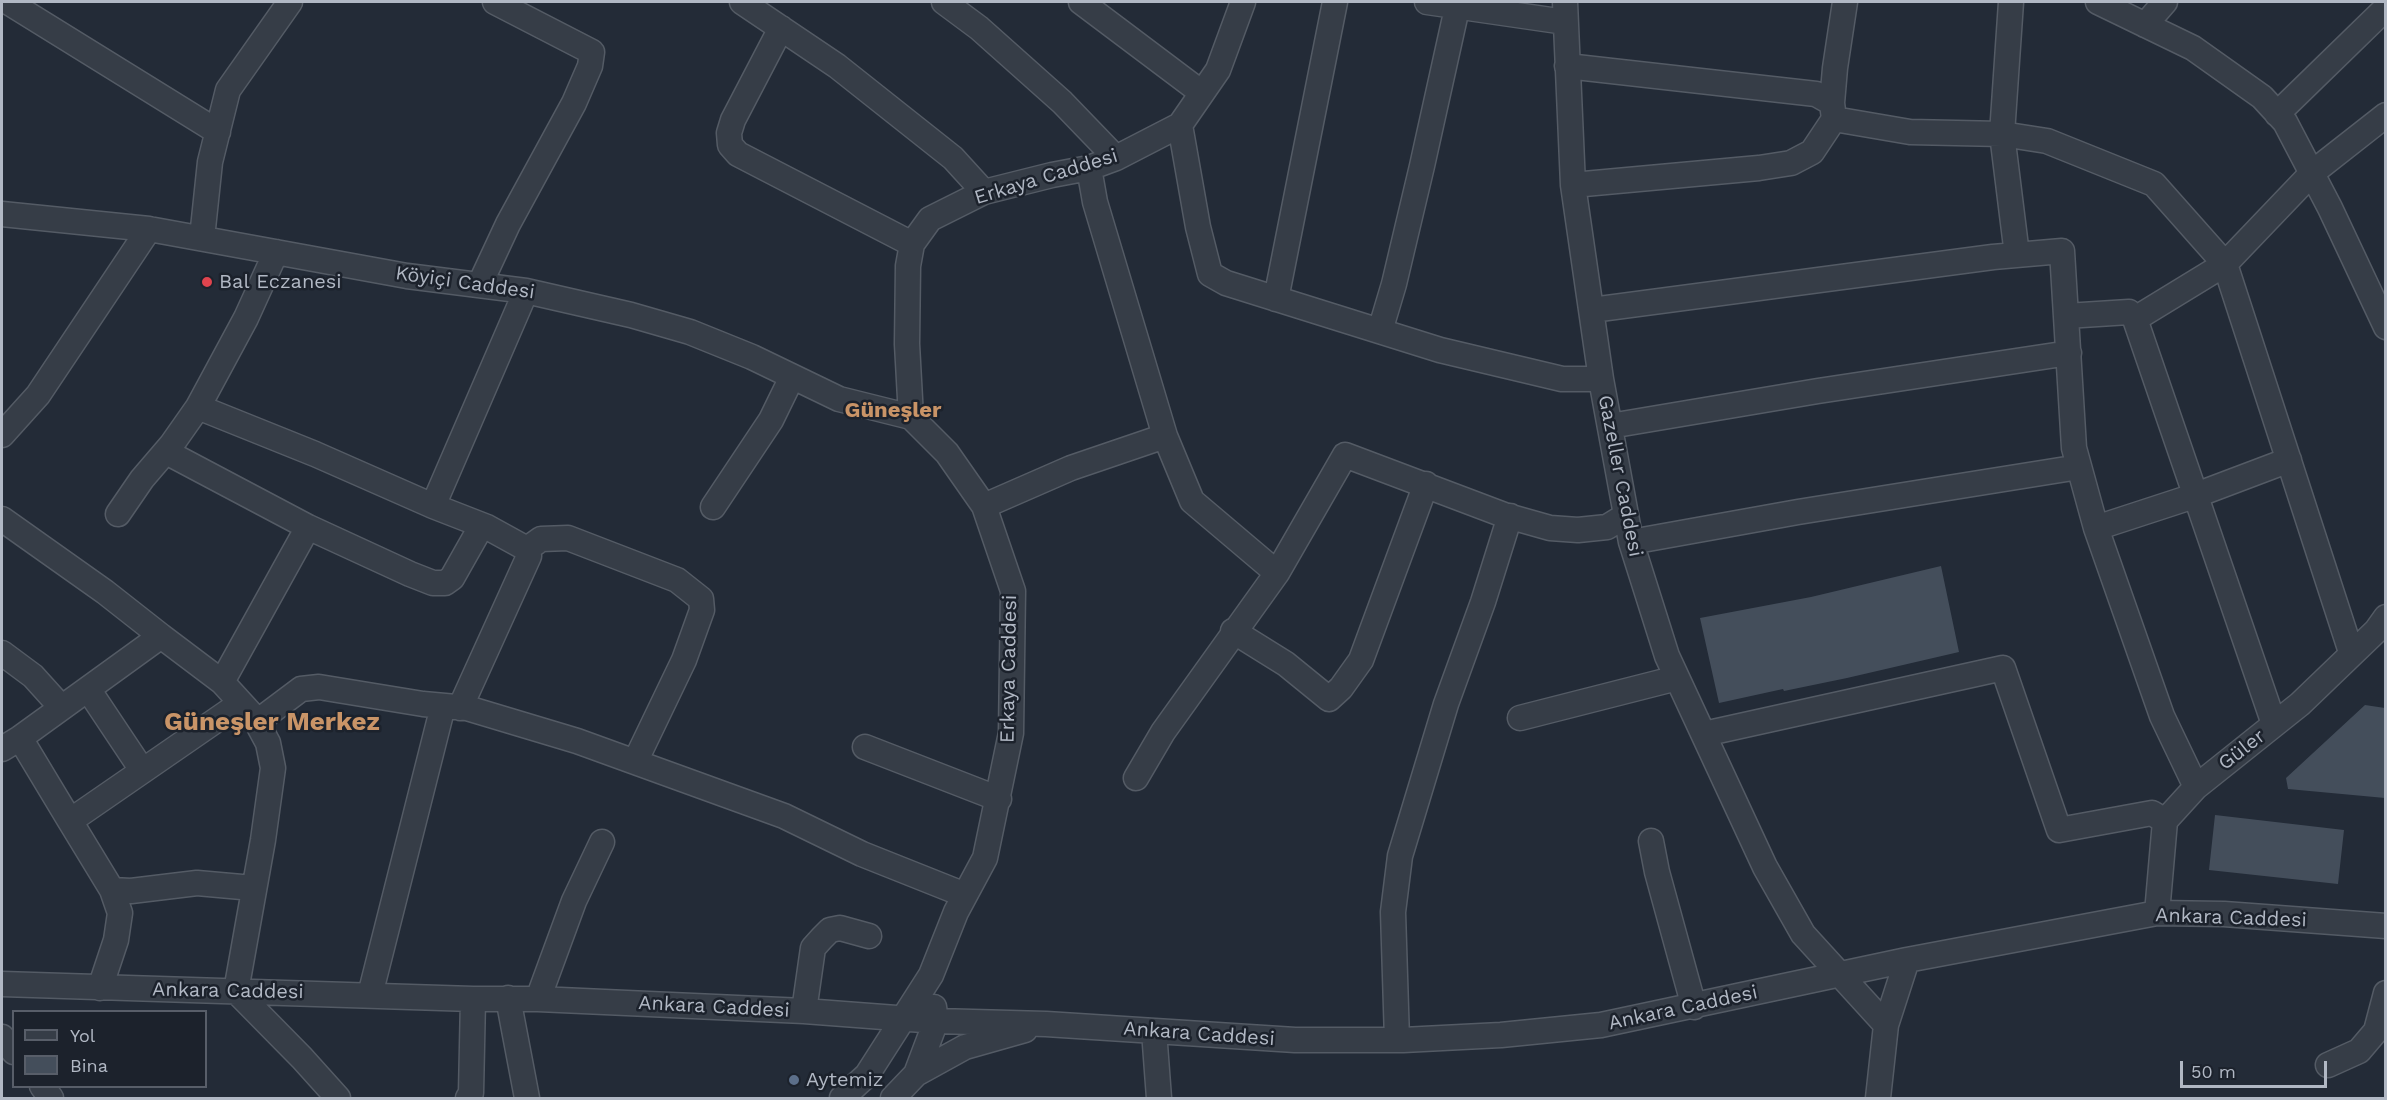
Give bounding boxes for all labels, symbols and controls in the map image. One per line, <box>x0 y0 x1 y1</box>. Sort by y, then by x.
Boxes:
street label: Erkaya Caddesi <box>971 144 1121 210</box>
street label: Köyiçi Caddesi <box>394 261 536 305</box>
place label: Bal Eczanesi <box>219 270 342 294</box>
marker: Bal Eczanesi <box>200 275 214 289</box>
street label: Gazeller Caddesi <box>1593 393 1647 559</box>
district label: Güneşler <box>844 398 942 424</box>
street label: Erkaya Caddesi <box>996 595 1022 743</box>
district label: Güneşler Merkez <box>164 706 380 738</box>
street label: Güler <box>2214 724 2270 776</box>
street label: Ankara Caddesi <box>2155 903 2307 933</box>
street label: Ankara Caddesi <box>152 978 304 1004</box>
street label: Ankara Caddesi <box>1606 981 1760 1035</box>
street label: Ankara Caddesi <box>638 991 790 1023</box>
legend <box>12 1010 207 1088</box>
street label: Ankara Caddesi <box>1123 1017 1275 1051</box>
text: Yol <box>70 1025 95 1046</box>
scale bar <box>2183 1049 2330 1087</box>
text: Bina <box>70 1055 108 1076</box>
text: 50 m <box>2191 1061 2236 1082</box>
place label: Aytemiz <box>806 1068 884 1092</box>
marker: Aytemiz <box>787 1073 801 1087</box>

